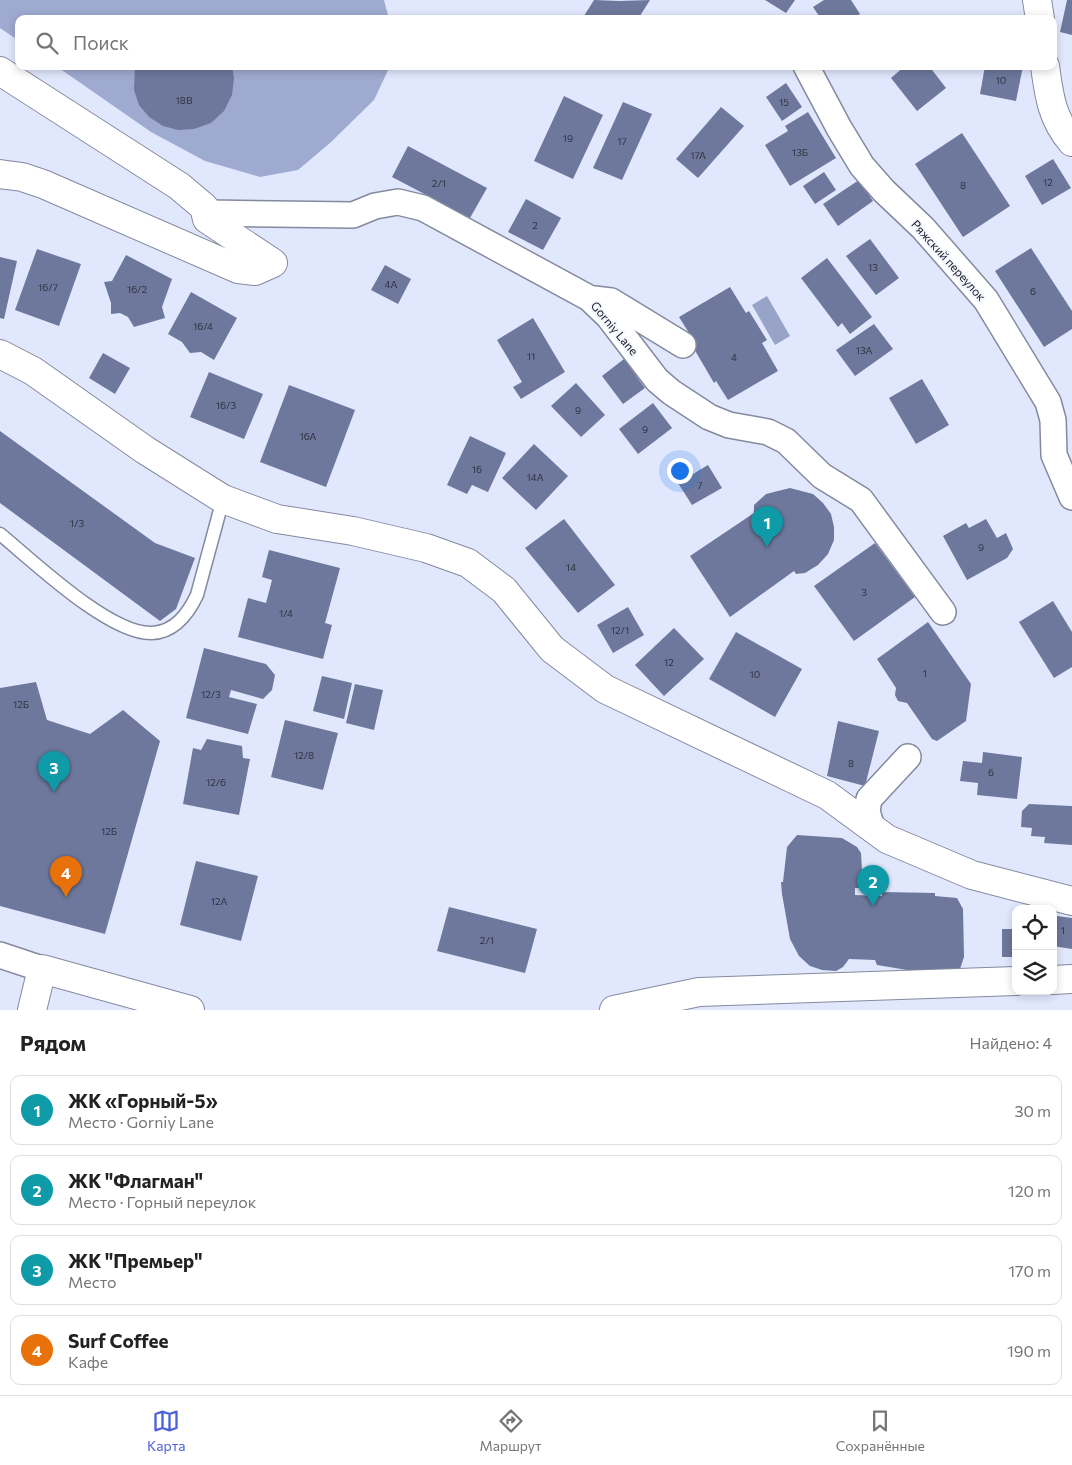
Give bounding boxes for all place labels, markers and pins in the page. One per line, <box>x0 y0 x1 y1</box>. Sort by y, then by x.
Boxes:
pin: 1 <box>751 506 783 547</box>
pin: 3 <box>38 751 70 792</box>
pin: 4 <box>50 856 82 897</box>
pin: 2 <box>857 865 889 906</box>

